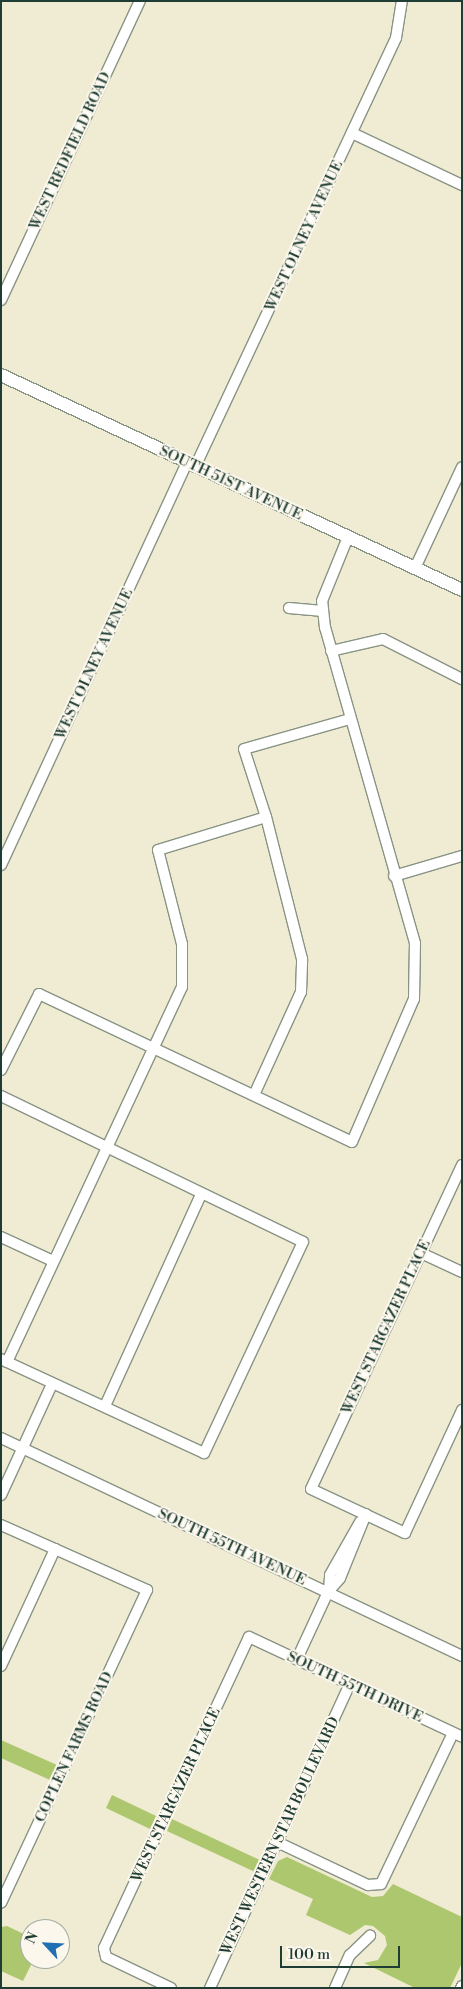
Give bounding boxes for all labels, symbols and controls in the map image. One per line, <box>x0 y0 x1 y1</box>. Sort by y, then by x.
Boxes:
street label: WEST REDFIELD ROAD <box>25 69 115 233</box>
street label: WEST OLNEY AVENUE <box>261 158 347 314</box>
street label: SOUTH 51ST AVENUE <box>156 442 306 524</box>
street label: WEST OLNEY AVENUE <box>51 586 137 742</box>
street label: WEST STARGAZER PLACE <box>338 1237 434 1417</box>
street label: SOUTH 55TH AVENUE <box>155 1505 309 1589</box>
street label: SOUTH 55TH DRIVE <box>284 1648 426 1726</box>
street label: COPLEN FARMS ROAD <box>31 1669 117 1825</box>
street label: WEST STARGAZER PLACE <box>128 1705 224 1885</box>
street label: WEST WESTERN STAR BOULEVARD <box>217 1714 343 1958</box>
north arrow <box>20 1919 70 1969</box>
text: N <box>22 1929 43 1947</box>
scale bar <box>283 1936 403 1968</box>
text: 100 m <box>288 1945 330 1964</box>

